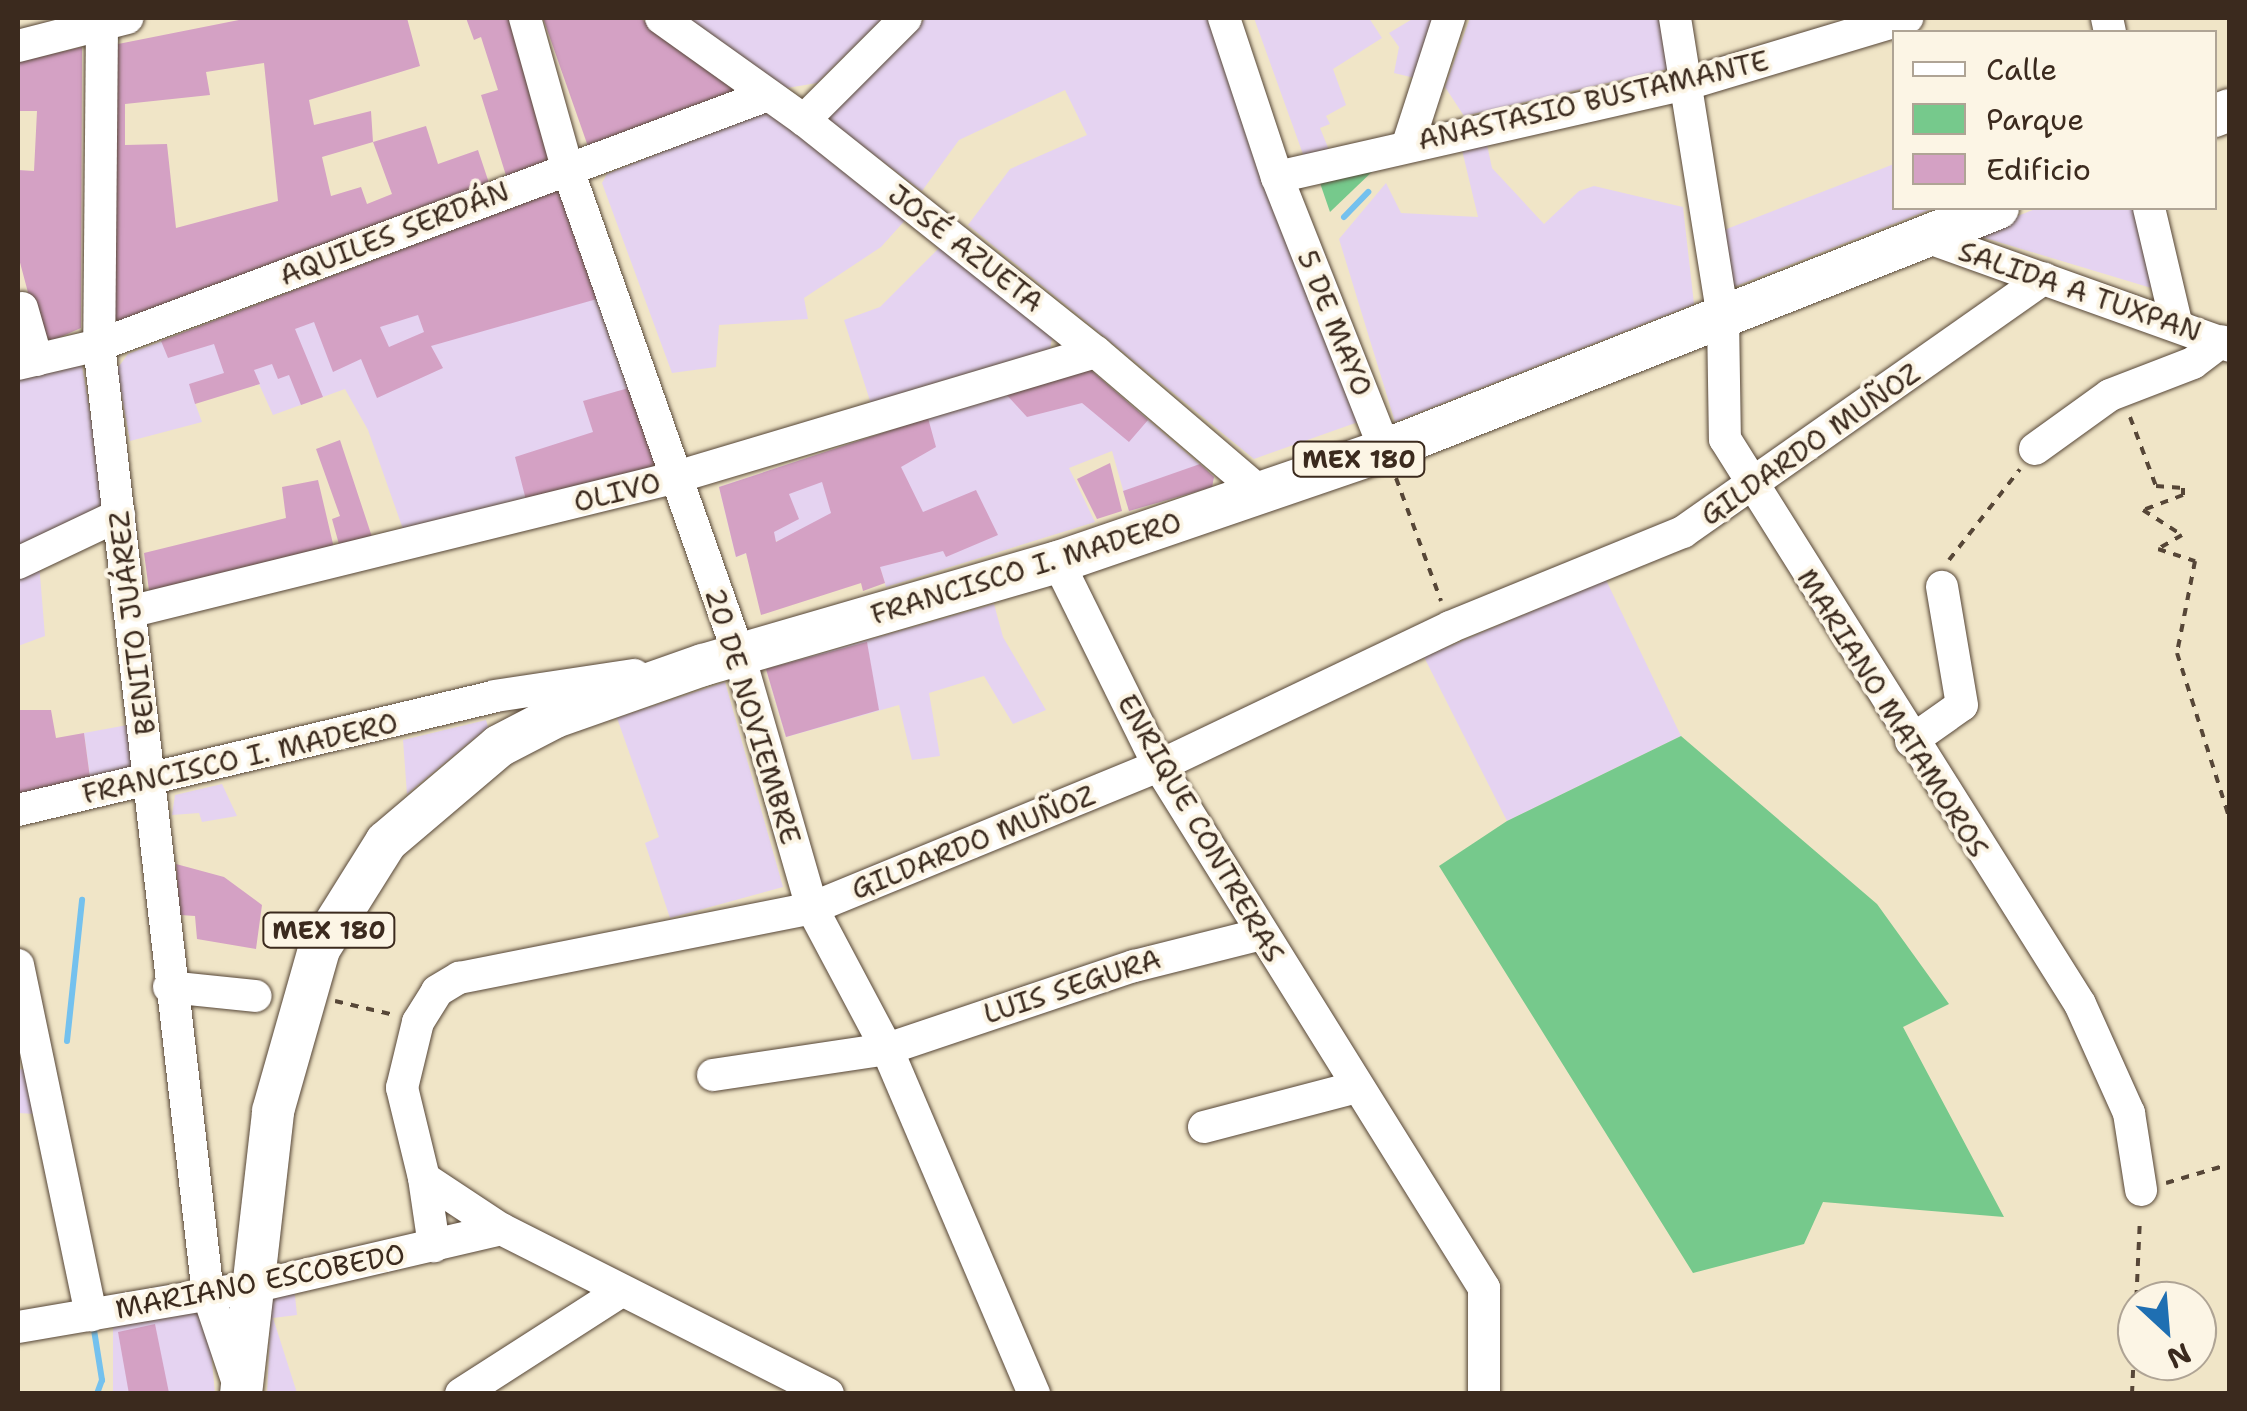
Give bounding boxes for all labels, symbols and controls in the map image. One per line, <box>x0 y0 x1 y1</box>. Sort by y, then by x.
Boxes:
legend <box>1892 30 2217 210</box>
street label: ANASTASIO BUSTAMANTE <box>1414 43 1772 157</box>
text: Calle <box>1986 49 2057 90</box>
text: Parque <box>1986 99 2084 140</box>
text: Edificio <box>1986 149 2091 190</box>
street label: AQUILES SERDÁN <box>275 174 513 292</box>
street label: JOSÉ AZUETA <box>882 177 1050 319</box>
street label: SALIDA A TUXPAN <box>1954 234 2206 348</box>
street label: 5 DE MAYO <box>1291 245 1379 401</box>
street label: GILDARDO MUÑOZ <box>1694 356 1926 532</box>
road number: MEX 180 <box>1292 439 1426 479</box>
street label: OLIVO <box>570 465 664 519</box>
street label: FRANCISCO I. MADERO <box>867 505 1185 631</box>
street label: BENITO JUÁREZ <box>102 509 162 737</box>
street label: MARIANO MATAMOROS <box>1790 563 1996 863</box>
street label: 20 DE NOVIEMBRE <box>698 584 808 848</box>
street label: ENRIQUE CONTRERAS <box>1111 688 1291 968</box>
street label: FRANCISCO I. MADERO <box>79 705 401 811</box>
street label: GILDARDO MUÑOZ <box>846 778 1100 906</box>
road number: MEX 180 <box>262 910 396 950</box>
street label: LUIS SEGURA <box>979 942 1165 1030</box>
street label: MARIANO ESCOBEDO <box>112 1236 408 1326</box>
north arrow <box>2117 1281 2217 1381</box>
text: N <box>2161 1334 2198 1378</box>

